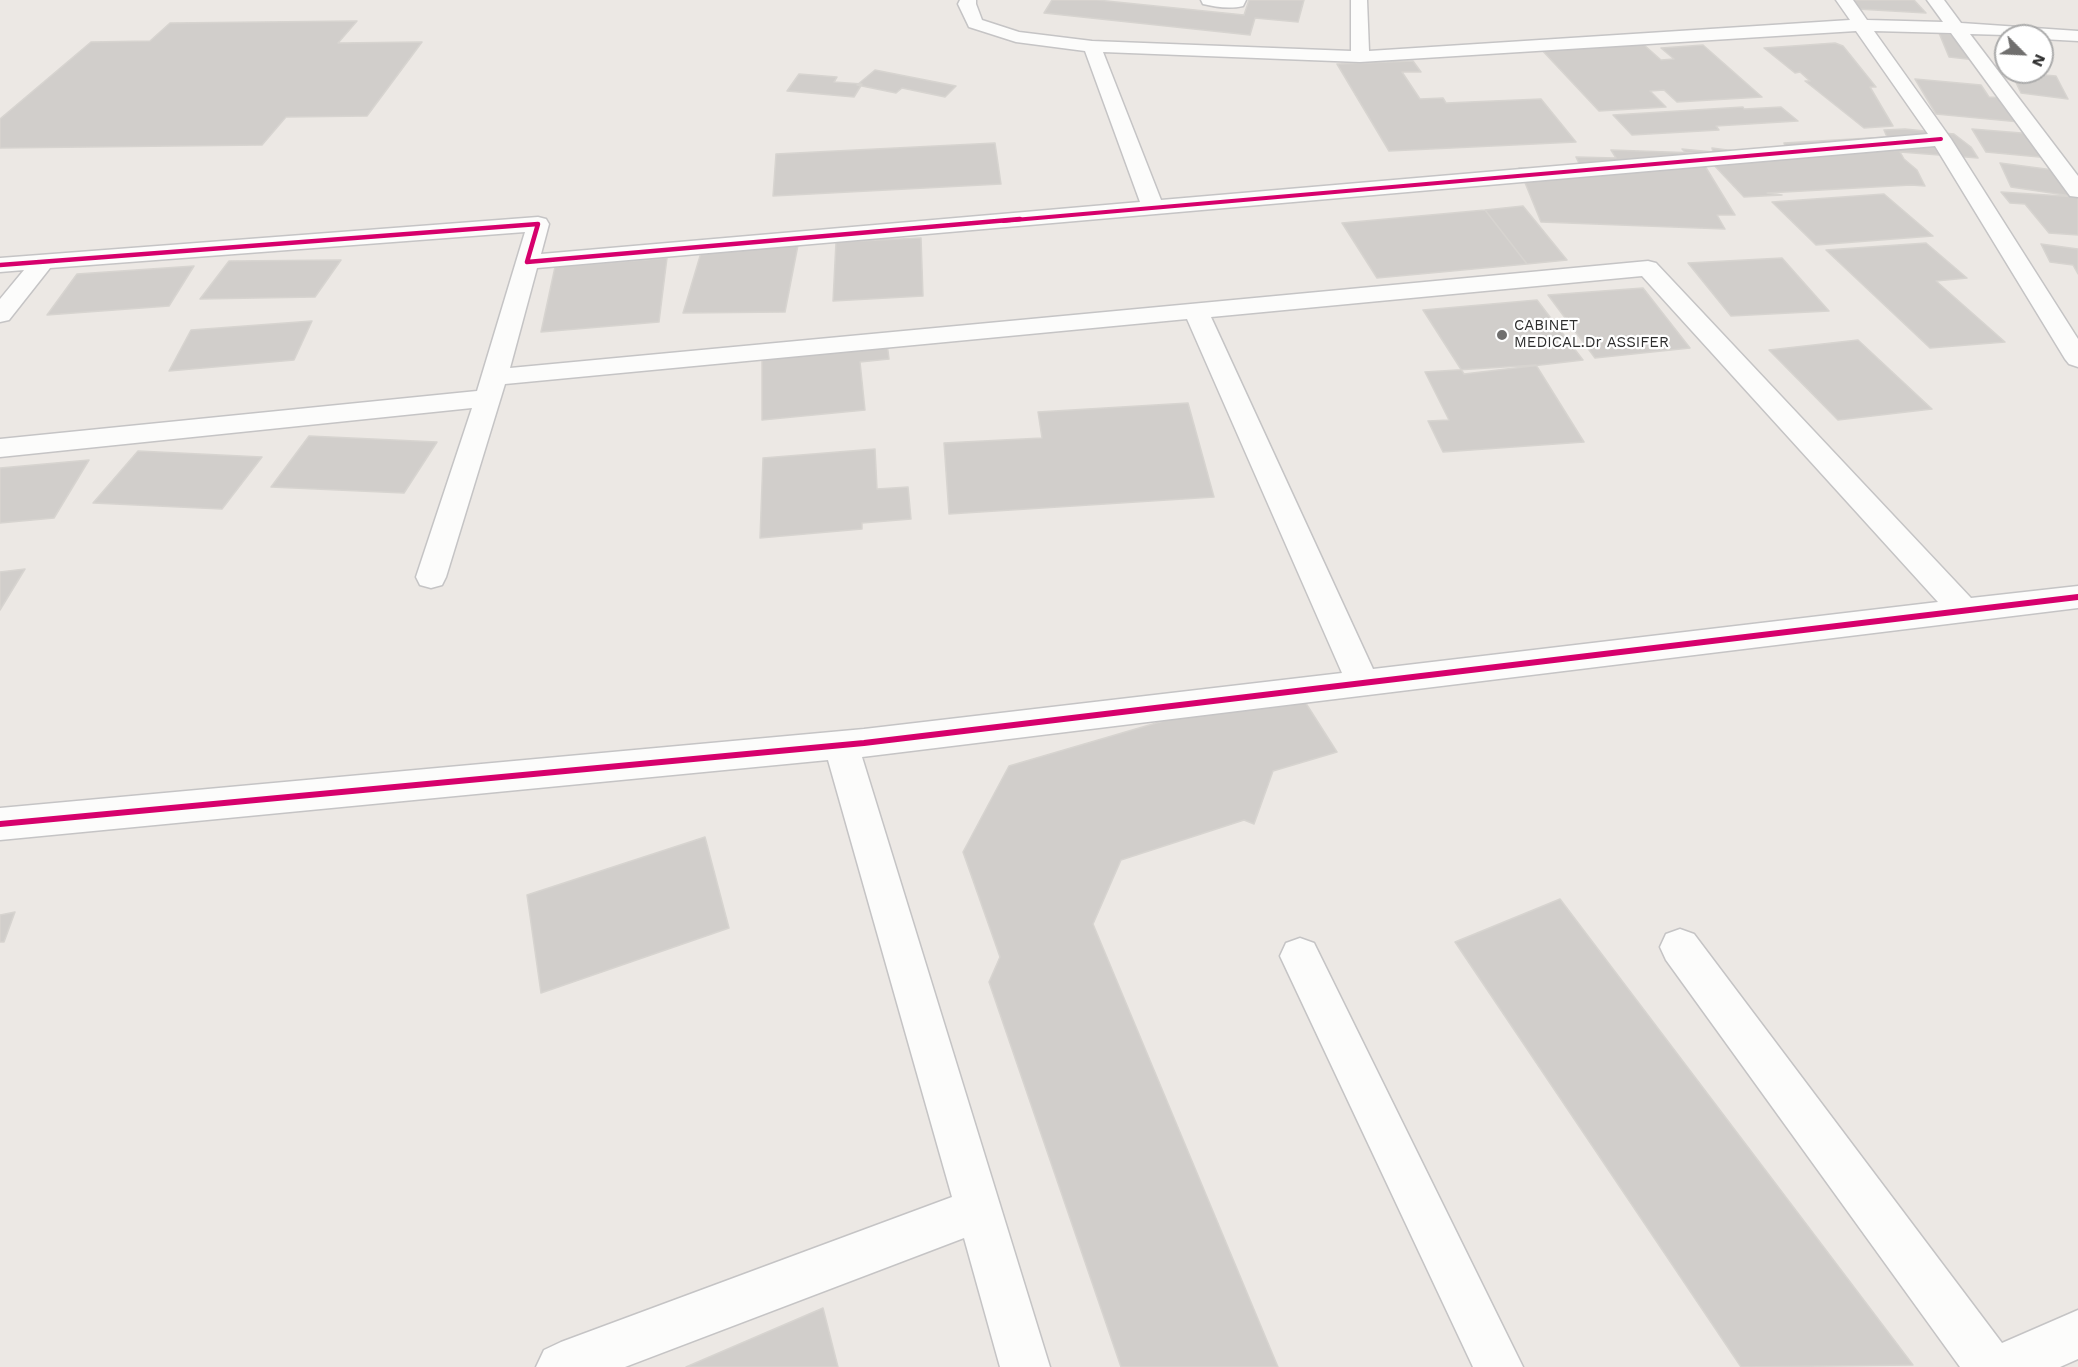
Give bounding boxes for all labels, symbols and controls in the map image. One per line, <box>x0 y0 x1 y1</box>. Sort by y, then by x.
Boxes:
north arrow <box>1994 24 2054 84</box>
text: N <box>2028 51 2050 70</box>
place label: CABINET MEDICAL.Dr ASSIFER <box>1514 317 1669 352</box>
marker: CABINET MEDICAL.Dr ASSIFER <box>1495 328 1509 342</box>

